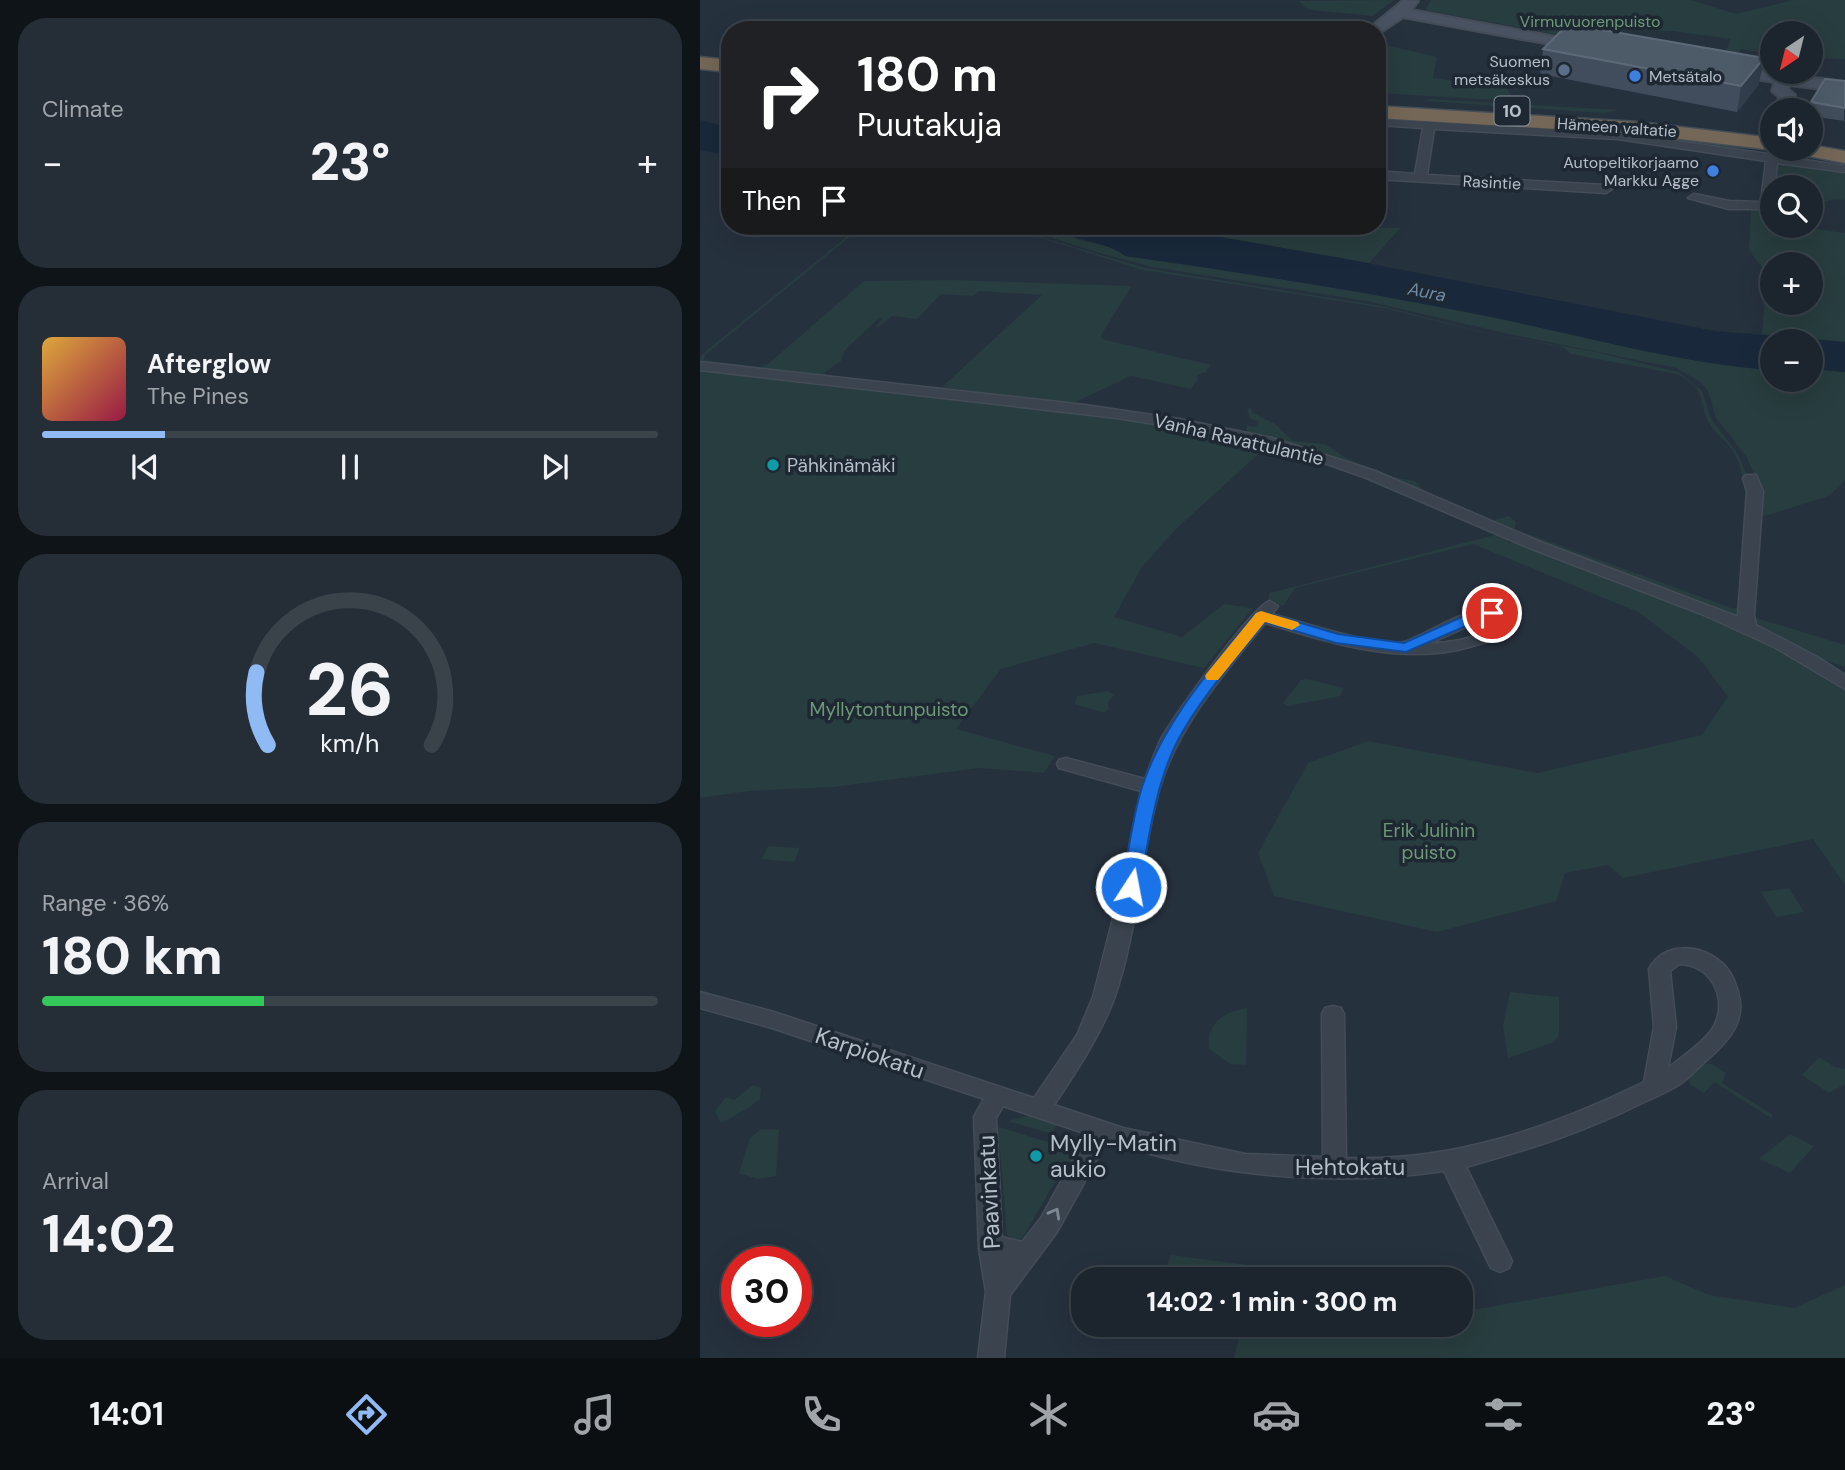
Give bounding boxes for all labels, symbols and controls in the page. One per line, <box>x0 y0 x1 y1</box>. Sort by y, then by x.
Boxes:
park label: Virmuvuorenpuisto <box>1519 11 1661 32</box>
north arrow <box>1760 21 1824 84</box>
map controls <box>1760 21 1823 392</box>
text: 180 m <box>857 42 998 106</box>
icon: right <box>742 49 833 140</box>
place label: Suomen metsäkeskus <box>1454 51 1550 90</box>
marker: Suomen metsäkeskus <box>1556 62 1572 78</box>
place label: Metsätalo <box>1649 66 1722 87</box>
marker: Metsätalo <box>1627 68 1643 84</box>
text: Climate <box>42 94 124 124</box>
road number: 10 <box>1494 96 1530 126</box>
button: sound <box>1760 98 1823 161</box>
text: Puutakuja <box>857 104 1002 146</box>
street label: Hämeen valtatie <box>1557 113 1677 142</box>
text: 23° <box>310 128 390 196</box>
text: − <box>42 138 63 188</box>
text: + <box>637 138 658 188</box>
place label: Autopeltikorjaamo Markku Agge <box>1563 152 1699 191</box>
marker: Autopeltikorjaamo Markku Agge <box>1705 163 1721 179</box>
street label: Rasintie <box>1462 170 1522 195</box>
button: search <box>1760 175 1823 238</box>
icon: arrive <box>815 182 853 220</box>
text: Then <box>742 184 801 218</box>
button: + <box>1760 252 1823 315</box>
water label: Aura <box>1405 276 1448 307</box>
button: − <box>1760 329 1823 392</box>
text: Afterglow <box>147 347 271 381</box>
text: The Pines <box>147 381 249 411</box>
street label: Vanha Ravattulantie <box>1151 408 1326 471</box>
icon: previous <box>126 448 164 486</box>
icon: pause <box>331 448 369 486</box>
icon: next <box>536 448 574 486</box>
place label: Pähkinämäki <box>787 453 896 478</box>
marker: Pähkinämäki <box>765 457 781 473</box>
pin <box>1462 583 1522 643</box>
icon: arrive <box>1473 594 1511 632</box>
text: 26 <box>306 643 394 738</box>
park label: Myllytontunpuisto <box>809 697 969 722</box>
text: km/h <box>320 727 380 760</box>
park label: Erik Julinin puisto <box>1383 818 1475 865</box>
position arrow <box>1094 850 1168 924</box>
text: Range · 36% <box>42 888 169 918</box>
text: 180 km <box>42 922 223 990</box>
street label: Karpiokatu <box>812 1020 928 1086</box>
place label: Mylly-Matin aukio <box>1050 1128 1177 1184</box>
street label: Paavinkatu <box>971 1134 1007 1250</box>
marker: Mylly-Matin aukio <box>1028 1148 1044 1164</box>
street label: Hehtokatu <box>1295 1152 1405 1182</box>
text: Arrival <box>42 1166 109 1196</box>
text: 14:02 <box>42 1200 175 1268</box>
one-way arrow <box>1047 1208 1060 1220</box>
speed limit sign: 30 <box>721 1246 812 1337</box>
text: 14:02 · 1 min · 300 m <box>1147 1285 1397 1319</box>
icon: directions <box>342 1390 391 1439</box>
icon: music <box>570 1390 619 1439</box>
icon: phone <box>797 1390 846 1439</box>
icon: climate <box>1024 1390 1073 1439</box>
icon: car <box>1252 1390 1301 1439</box>
icon: filters <box>1479 1390 1528 1439</box>
text: 14:01 <box>89 1393 164 1435</box>
text: 23° <box>1706 1393 1756 1435</box>

